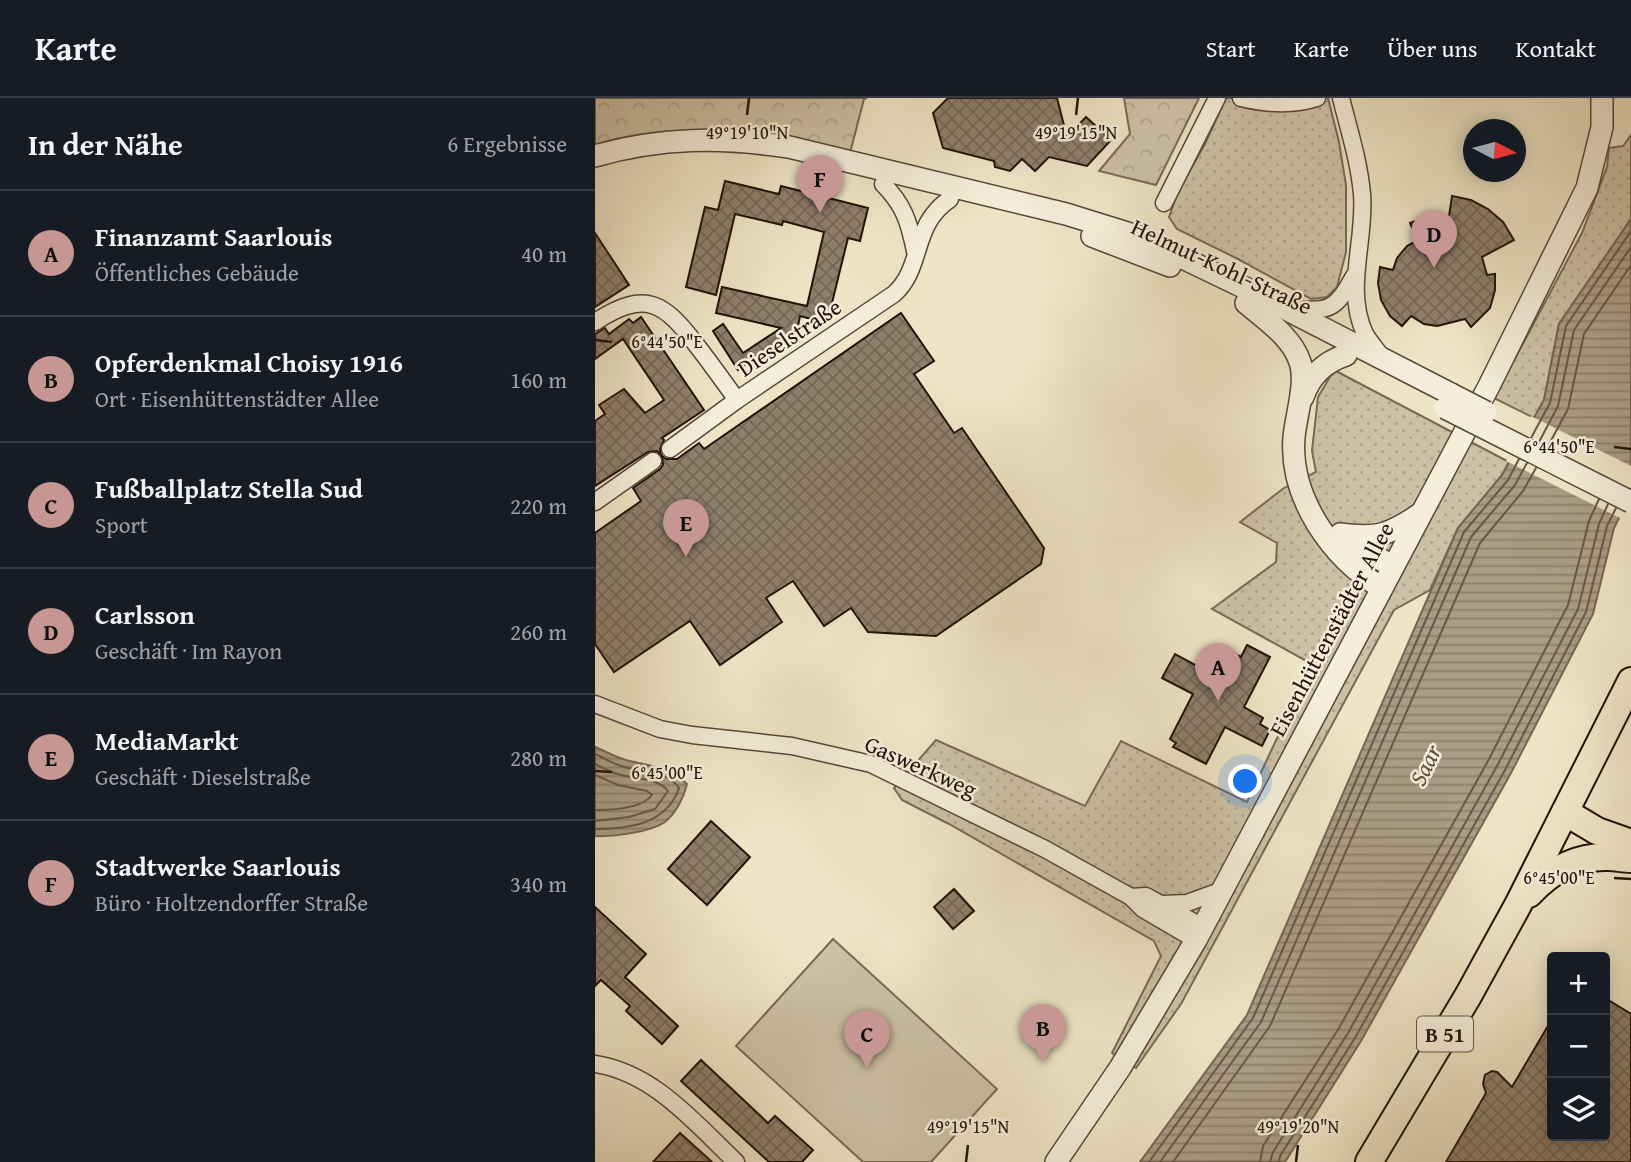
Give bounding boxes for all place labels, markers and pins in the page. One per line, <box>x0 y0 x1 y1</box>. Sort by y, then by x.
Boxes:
pin: F <box>797 155 843 213</box>
pin: D <box>1411 210 1457 268</box>
pin: E <box>663 499 709 557</box>
pin: A <box>1195 643 1241 701</box>
pin: B <box>1020 1004 1066 1062</box>
pin: C <box>844 1010 890 1068</box>

